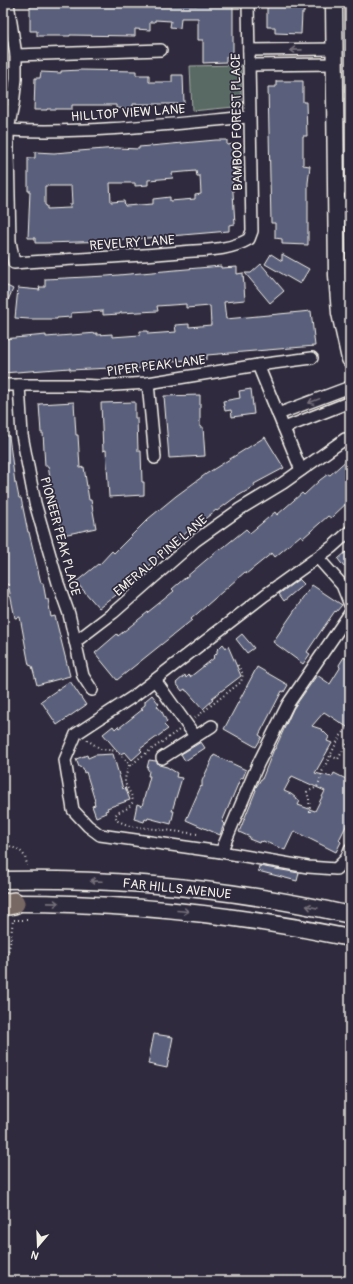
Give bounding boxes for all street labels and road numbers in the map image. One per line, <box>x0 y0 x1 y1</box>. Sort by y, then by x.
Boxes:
street label: BAMBOO FOREST PLACE <box>228 53 246 191</box>
street label: HILLTOP VIEW LANE <box>70 101 186 125</box>
street label: REVELRY LANE <box>89 232 175 254</box>
street label: PIPER PEAK LANE <box>106 352 207 380</box>
street label: PIONEER PEAK PLACE <box>36 475 84 598</box>
street label: EMERALD PINE LANE <box>110 512 211 600</box>
street label: FAR HILLS AVENUE <box>122 875 232 903</box>

